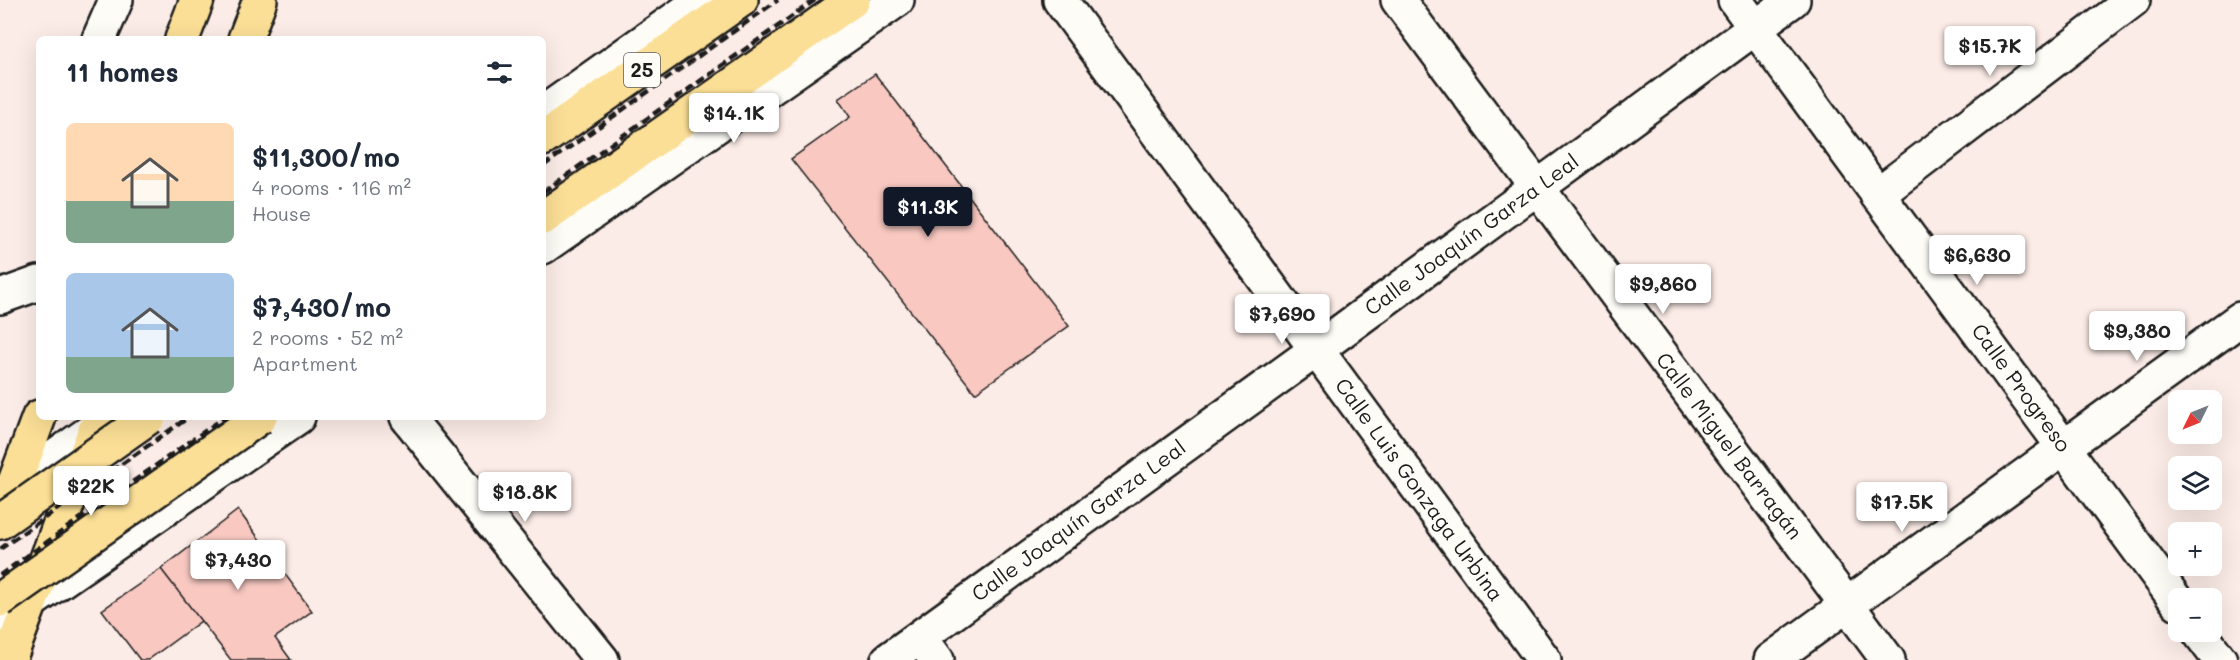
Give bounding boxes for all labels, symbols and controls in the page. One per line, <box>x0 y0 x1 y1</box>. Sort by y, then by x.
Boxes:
pin: $15.7K <box>1941 26 2039 77</box>
text: $15.7K <box>1958 32 2022 58</box>
road number: 25 <box>624 53 660 87</box>
text: 11 homes <box>66 55 179 89</box>
icon: filters <box>483 56 516 89</box>
pin: $14.1K <box>685 93 783 144</box>
text: $14.1K <box>703 99 765 125</box>
text: $11,300/mo <box>252 140 400 174</box>
icon: home <box>114 147 186 219</box>
street label: Calle Joaquín Garza Leal <box>1359 147 1584 321</box>
text: 4 rooms · 116 m² <box>252 174 411 200</box>
pin: $11.3K <box>879 187 977 238</box>
text: $11.3K <box>897 193 959 219</box>
text: House <box>252 200 311 226</box>
pin: $6,630 <box>1928 235 2026 286</box>
text: $6,630 <box>1943 241 2011 267</box>
pin: $9,860 <box>1614 264 1712 315</box>
text: $9,860 <box>1629 270 1697 296</box>
text: $7,430/mo <box>252 290 391 324</box>
pin: $7,690 <box>1233 294 1331 345</box>
icon: home <box>114 297 186 369</box>
text: $7,690 <box>1249 300 1315 326</box>
pin: $9,380 <box>2088 311 2186 362</box>
street label: Calle Progreso <box>1966 317 2078 457</box>
text: $9,380 <box>2103 317 2171 343</box>
text: 2 rooms · 52 m² <box>252 324 403 350</box>
street label: Calle Miguel Barragán <box>1651 346 1809 544</box>
text: Apartment <box>252 350 358 376</box>
street label: Calle Luis Gonzaga Urbina <box>1330 372 1510 606</box>
north arrow <box>2168 390 2222 444</box>
map controls <box>2168 390 2222 642</box>
street label: Calle Joaquín Garza Leal <box>966 433 1191 607</box>
button: layers <box>2168 456 2222 510</box>
pin: $22K <box>55 466 127 517</box>
text: $22K <box>67 472 115 498</box>
pin: $18.8K <box>476 472 574 523</box>
text: $18.8K <box>492 478 558 504</box>
pin: $17.5K <box>1853 482 1951 533</box>
text: $17.5K <box>1870 488 1934 514</box>
button: + <box>2168 522 2222 576</box>
pin: $7,430 <box>189 540 287 591</box>
text: $7,430 <box>204 546 272 572</box>
button: − <box>2168 588 2222 642</box>

